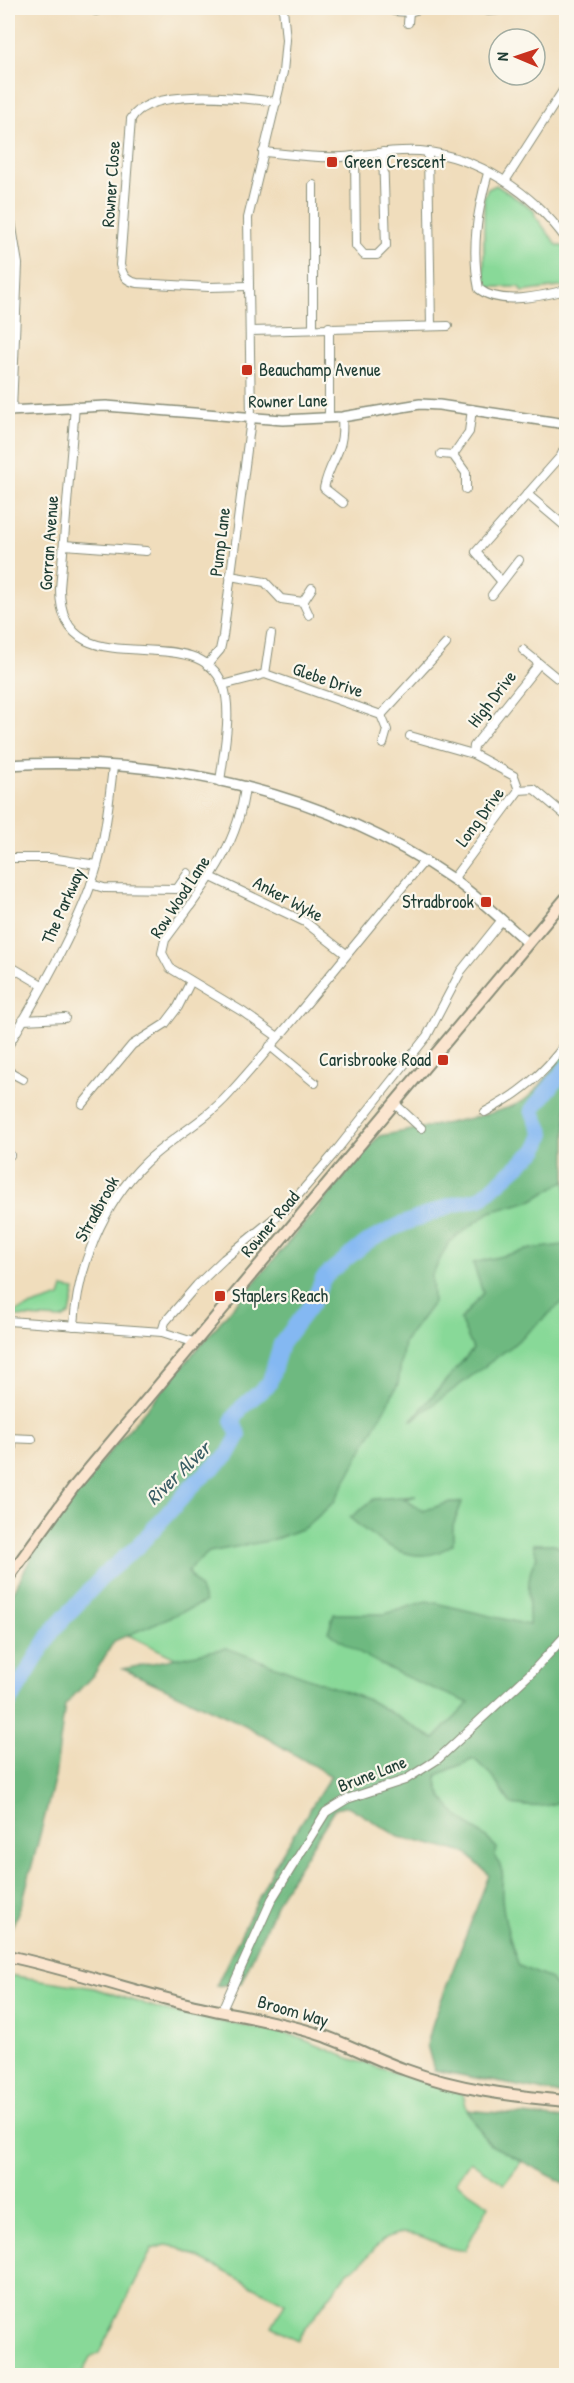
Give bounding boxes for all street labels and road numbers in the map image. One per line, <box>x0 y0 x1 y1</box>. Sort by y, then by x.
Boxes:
street label: Rowner Close <box>95 140 126 228</box>
street label: Rowner Lane <box>248 387 328 414</box>
street label: Gorran Avenue <box>33 495 64 591</box>
street label: Pump Lane <box>203 506 236 578</box>
street label: Glebe Drive <box>289 656 367 703</box>
street label: High Drive <box>461 665 522 732</box>
street label: Long Drive <box>449 782 510 852</box>
street label: Row Wood Lane <box>144 851 216 943</box>
street label: The Parkway <box>35 864 90 948</box>
street label: Anker Wyke <box>249 870 328 927</box>
street label: Stradbrook <box>68 1171 125 1246</box>
street label: Rowner Road <box>234 1185 305 1262</box>
street label: Brune Lane <box>334 1749 410 1798</box>
street label: Broom Way <box>255 1988 332 2033</box>

